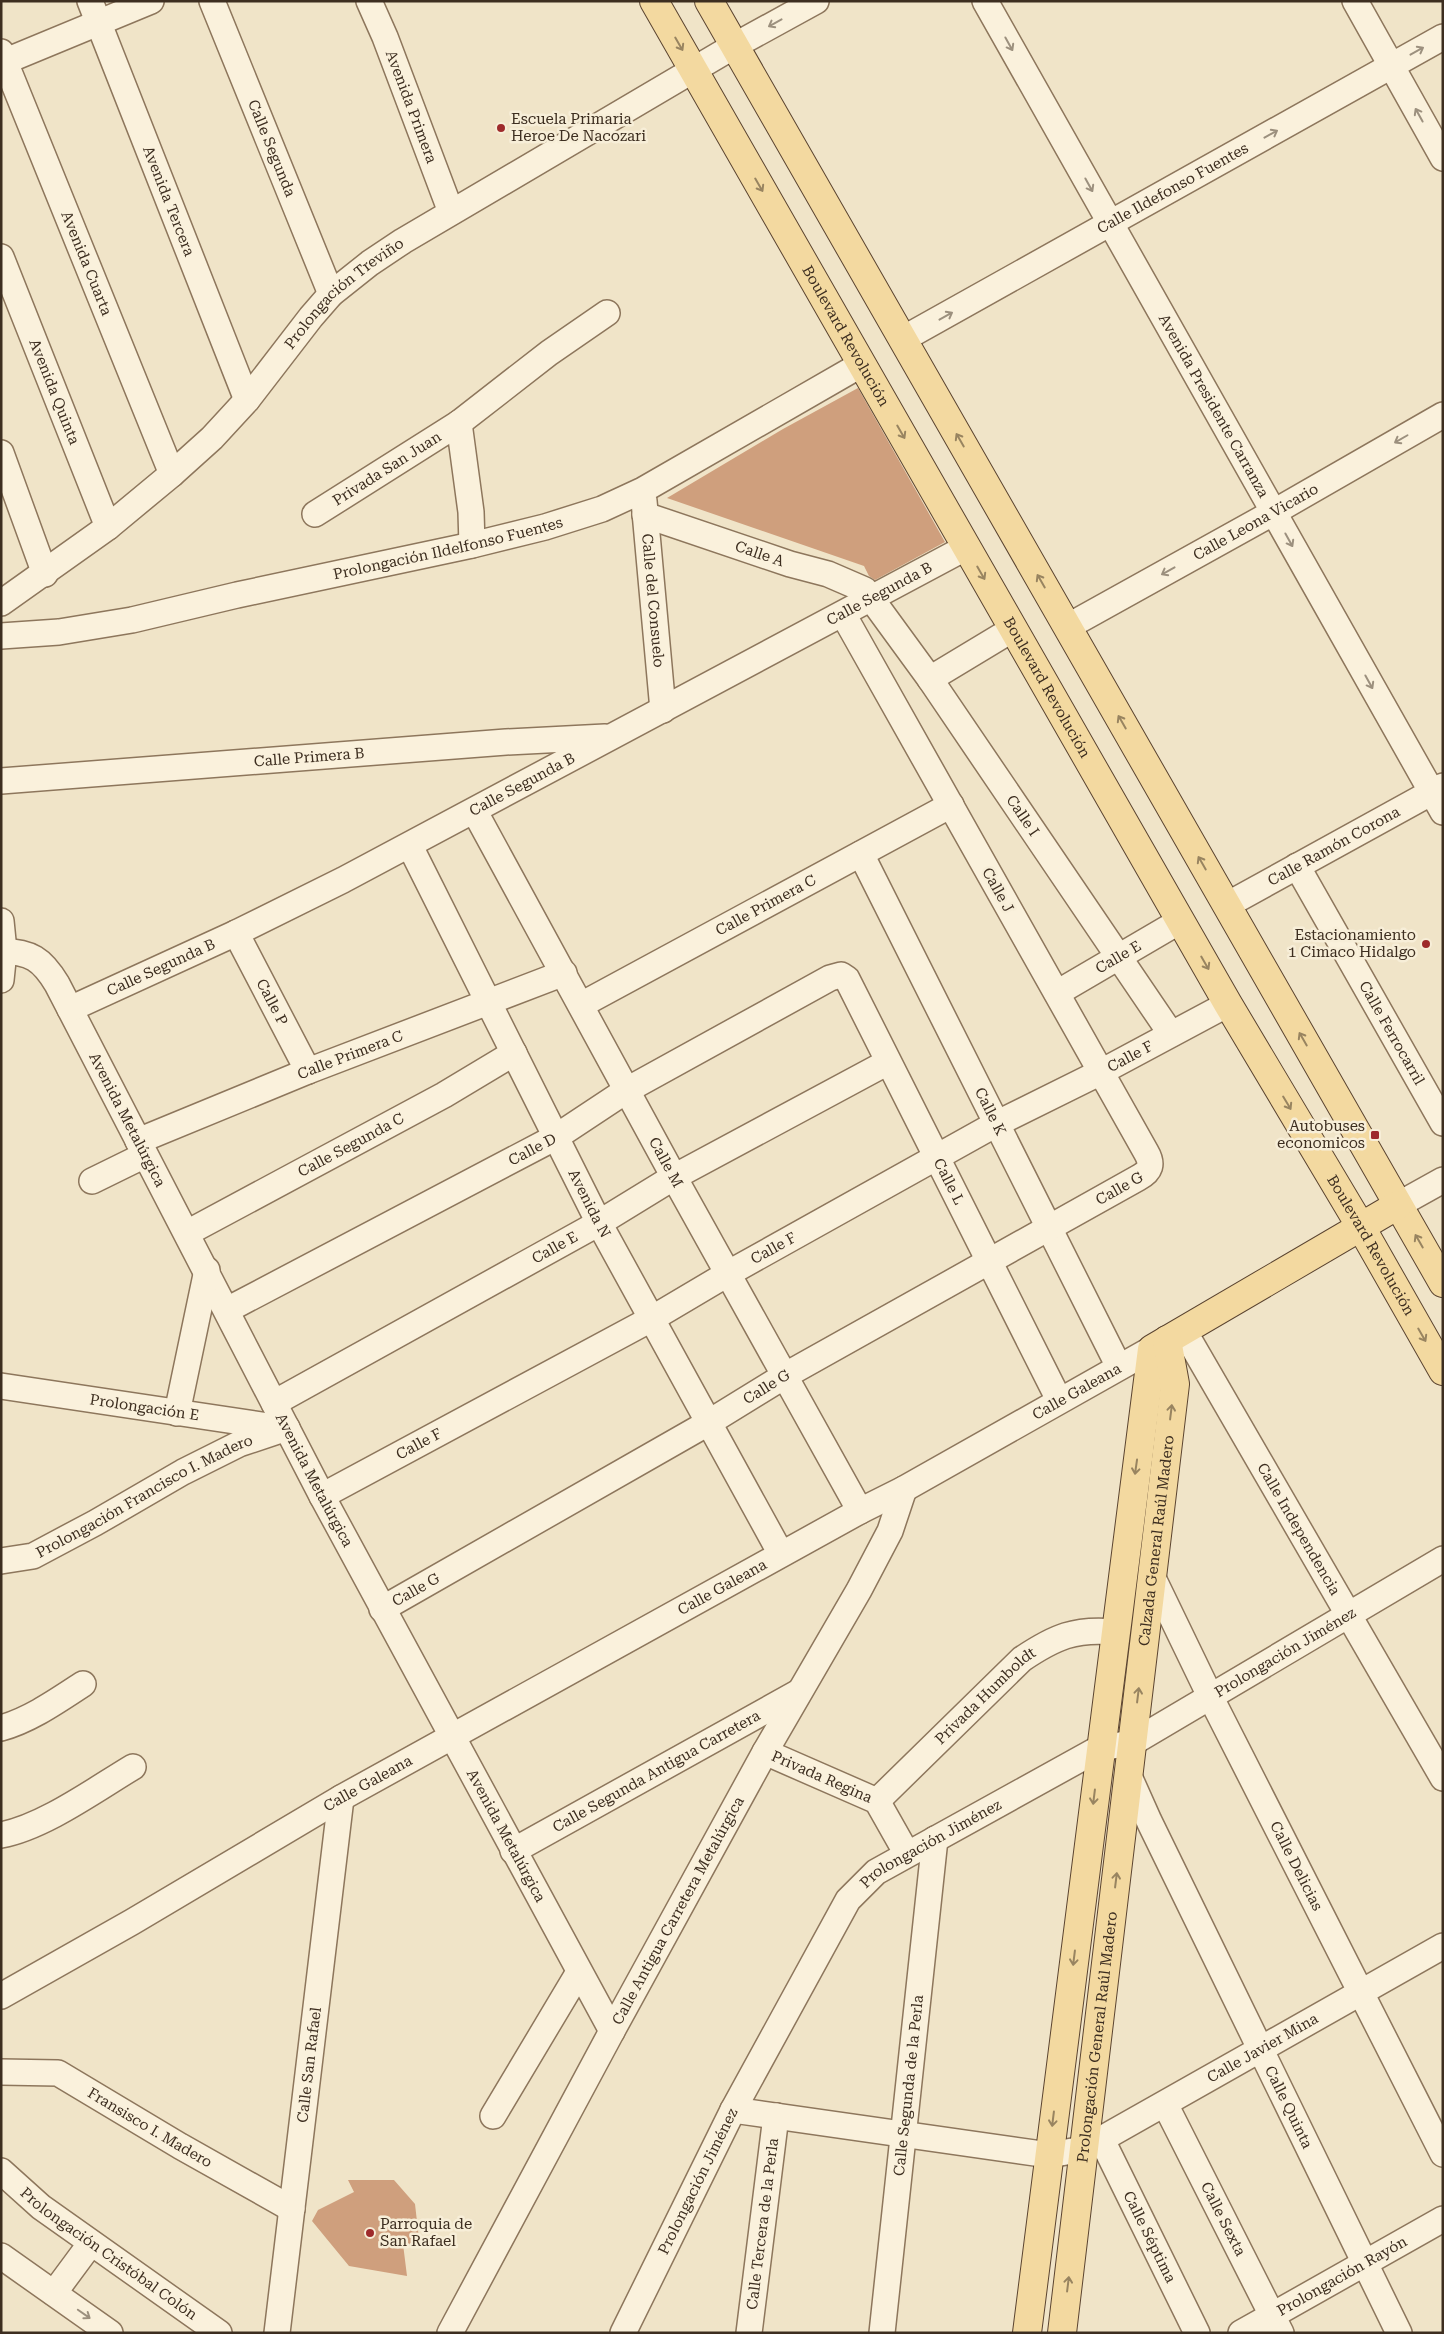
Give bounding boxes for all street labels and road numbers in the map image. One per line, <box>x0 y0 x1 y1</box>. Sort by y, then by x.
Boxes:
street label: Avenida Primera <box>382 48 441 166</box>
street label: Calle Segunda <box>244 97 300 200</box>
street label: Calle Ildefonso Fuentes <box>1094 139 1251 238</box>
street label: Avenida Tercera <box>139 143 198 259</box>
street label: Avenida Cuarta <box>57 208 116 318</box>
street label: Prolongación Treviño <box>281 234 407 353</box>
street label: Boulevard Revolución <box>798 262 893 410</box>
street label: Avenida Presidente Carranza <box>1155 311 1273 501</box>
street label: Avenida Quinta <box>25 336 83 447</box>
street label: Privada San Juan <box>329 427 445 510</box>
street label: Calle Leona Vicario <box>1190 480 1321 564</box>
street label: Prolongación Ildelfonso Fuentes <box>331 513 565 583</box>
street label: Calle del Consuelo <box>638 533 668 668</box>
street label: Calle A <box>733 537 787 571</box>
street label: Calle Segunda B <box>823 558 935 629</box>
street label: Boulevard Revolución <box>999 614 1094 761</box>
street label: Calle Primera B <box>253 744 365 770</box>
street label: Calle Segunda B <box>466 749 578 820</box>
street label: Calle I <box>1002 792 1043 840</box>
street label: Calle Ramón Corona <box>1265 802 1403 890</box>
street label: Calle J <box>978 864 1018 916</box>
street label: Calle Primera C <box>712 871 819 940</box>
street label: Calle Segunda B <box>104 935 218 1000</box>
street label: Calle E <box>1092 937 1144 977</box>
street label: Calle P <box>253 976 292 1029</box>
street label: Calle Ferrocarril <box>1355 978 1429 1088</box>
street label: Calle Primera C <box>295 1026 406 1083</box>
street label: Calle F <box>1104 1037 1156 1076</box>
street label: Avenida Metalúrgica <box>85 1050 169 1190</box>
street label: Calle K <box>971 1084 1010 1138</box>
street label: Calle Segunda C <box>295 1109 407 1181</box>
street label: Calle D <box>505 1129 559 1169</box>
street label: Calle M <box>645 1134 687 1191</box>
street label: Calle L <box>930 1155 968 1208</box>
street label: Avenida N <box>564 1166 614 1241</box>
street label: Calle G <box>1092 1168 1147 1209</box>
street label: Boulevard Revolución <box>1323 1172 1419 1319</box>
street label: Calle E <box>529 1228 581 1267</box>
street label: Calle F <box>748 1228 799 1268</box>
street label: Calle Galeana <box>1029 1359 1124 1424</box>
street label: Calle G <box>740 1366 794 1408</box>
street label: Prolongación E <box>89 1390 200 1424</box>
street label: Avenida Metalúrgica <box>272 1410 357 1550</box>
street label: Calle F <box>393 1424 445 1463</box>
street label: Prolongación Francisco I. Madero <box>33 1431 255 1562</box>
street label: Calzada General Raúl Madero <box>1135 1434 1178 1647</box>
street label: Calle Independencia <box>1253 1460 1344 1599</box>
street label: Calle Galeana <box>674 1555 770 1619</box>
street label: Calle G <box>389 1569 443 1610</box>
street label: Prolongación Jiménez <box>1211 1604 1359 1701</box>
street label: Privada Humboldt <box>931 1643 1039 1748</box>
street label: Calle Segunda Antigua Carretera <box>549 1706 763 1836</box>
street label: Privada Regina <box>769 1747 875 1807</box>
street label: Calle Galeana <box>320 1751 415 1815</box>
street label: Avenida Metalúrgica <box>463 1766 549 1905</box>
street label: Calle Antigua Carretera Metalúrgica <box>608 1793 748 2028</box>
street label: Prolongación Jiménez <box>856 1795 1004 1892</box>
street label: Calle Delicias <box>1266 1818 1327 1914</box>
street label: Prolongación General Raúl Madero <box>1073 1910 1121 2164</box>
street label: Calle Segunda de la Perla <box>890 1994 927 2177</box>
street label: Calle San Rafael <box>293 2006 325 2124</box>
street label: Calle Javier Mina <box>1204 2009 1321 2086</box>
street label: Calle Quinta <box>1261 2063 1317 2151</box>
street label: Fransisco I. Madero <box>84 2084 216 2171</box>
street label: Prolongación Jiménez <box>654 2105 741 2258</box>
street label: Calle Tercera de la Perla <box>743 2137 782 2311</box>
street label: Calle Sexta <box>1197 2179 1250 2259</box>
street label: Prolongación Cristóbal Colón <box>17 2184 201 2324</box>
street label: Calle Séptima <box>1120 2188 1180 2286</box>
street label: Prolongación Rayón <box>1274 2232 1410 2320</box>

